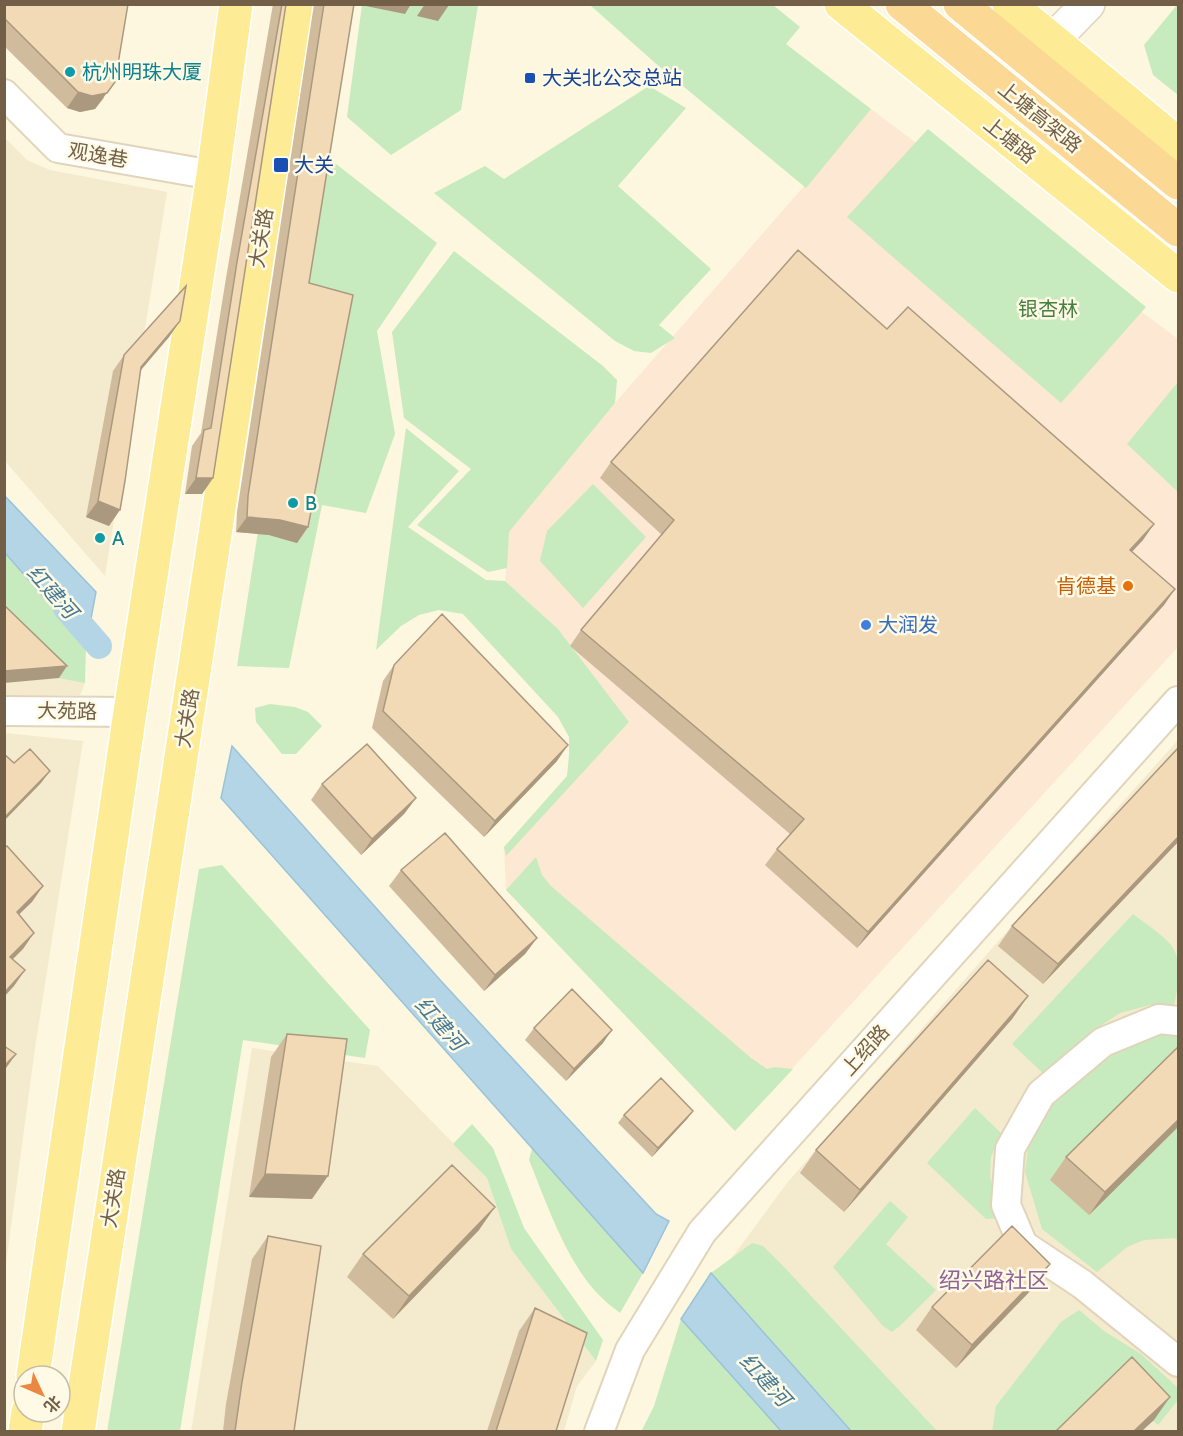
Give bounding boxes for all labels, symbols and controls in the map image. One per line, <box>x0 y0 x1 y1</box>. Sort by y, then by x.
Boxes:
place label: 杭州明珠大厦 <box>82 60 202 84</box>
marker: 杭州明珠大厦 <box>63 65 77 79</box>
place label: 大关北公交总站 <box>542 66 682 90</box>
marker: 大关北公交总站 <box>523 71 537 85</box>
street label: 上塘高架路 <box>994 76 1086 158</box>
street label: 上塘路 <box>979 112 1041 168</box>
street label: 观逸巷 <box>66 138 130 172</box>
place label: 大关 <box>294 153 334 177</box>
marker: 大关 <box>272 156 290 174</box>
street label: 大关路 <box>244 206 278 270</box>
park label: 银杏林 <box>1018 297 1078 321</box>
place label: B <box>305 491 317 515</box>
marker: B <box>286 496 300 510</box>
place label: A <box>112 526 125 550</box>
marker: A <box>93 531 107 545</box>
water label: 红建河 <box>22 560 85 626</box>
place label: 肯德基 <box>1056 574 1116 598</box>
marker: 肯德基 <box>1121 579 1135 593</box>
place label: 大润发 <box>878 613 938 637</box>
marker: 大润发 <box>859 618 873 632</box>
street label: 大关路 <box>170 686 204 750</box>
street label: 大苑路 <box>37 698 97 724</box>
water label: 红建河 <box>410 992 473 1058</box>
street label: 上绍路 <box>836 1020 894 1080</box>
street label: 大关路 <box>96 1166 130 1230</box>
district label: 绍兴路社区 <box>939 1267 1049 1294</box>
water label: 红建河 <box>735 1348 799 1414</box>
north arrow <box>12 1364 72 1424</box>
text: 北 <box>40 1392 65 1416</box>

